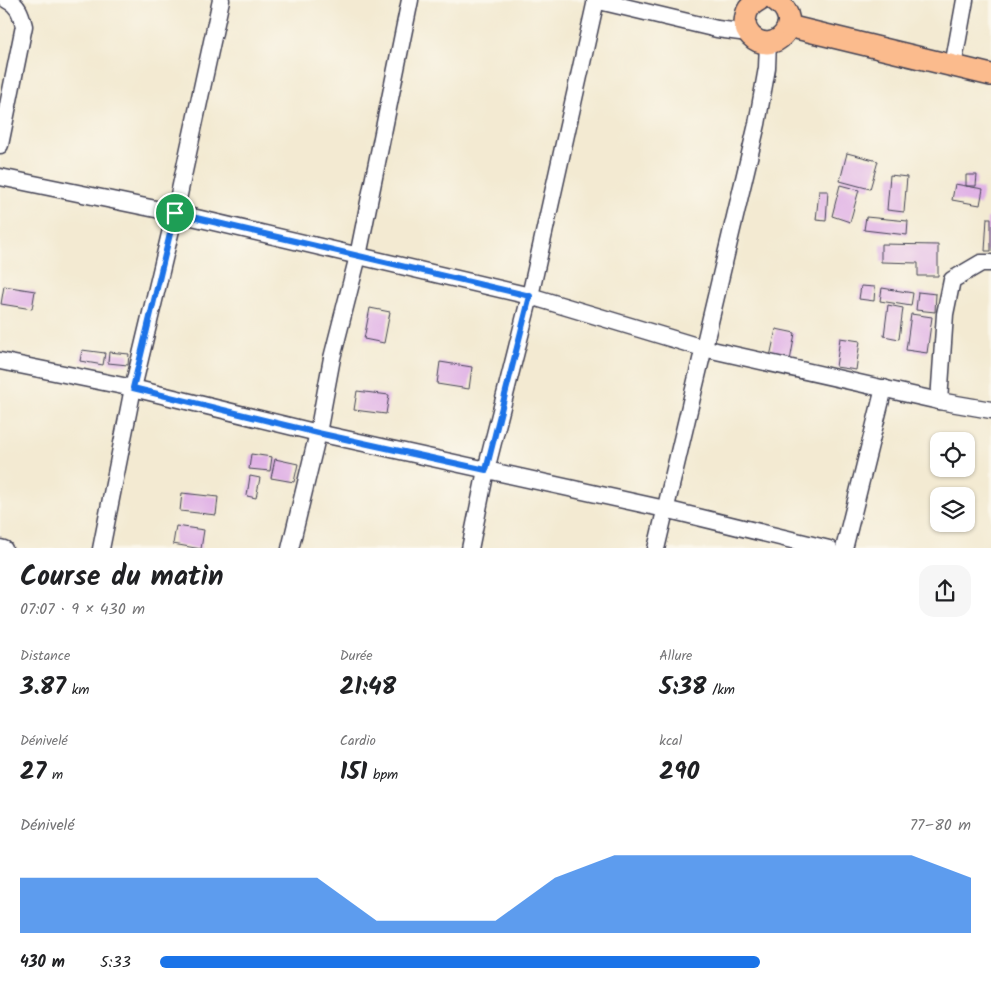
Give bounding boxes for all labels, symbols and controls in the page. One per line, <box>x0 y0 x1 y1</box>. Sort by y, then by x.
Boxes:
pin <box>154 192 196 234</box>
icon: arrive <box>161 199 189 227</box>
map controls <box>930 432 975 532</box>
button: locate <box>930 432 975 477</box>
button: layers <box>930 487 975 532</box>
text: Course du matin <box>20 555 223 600</box>
button: share <box>919 565 971 617</box>
text: 07:07 · 9 × 430 m <box>20 597 145 622</box>
text: Distance <box>20 645 70 667</box>
text: Durée <box>340 645 373 667</box>
text: Allure <box>659 645 692 667</box>
text: 3.87 <box>20 667 66 707</box>
text: 21:48 <box>340 667 396 707</box>
text: 5:38 <box>659 667 707 707</box>
text: km <box>66 679 89 701</box>
text: /km <box>707 679 735 701</box>
text: Dénivelé <box>20 730 68 752</box>
text: Cardio <box>340 730 376 752</box>
text: kcal <box>659 730 682 752</box>
text: 27 <box>20 752 46 792</box>
text: 151 <box>340 752 367 792</box>
text: 290 <box>659 752 699 792</box>
text: m <box>46 764 63 786</box>
text: bpm <box>367 764 398 786</box>
text: Dénivelé <box>20 813 75 838</box>
text: 77–80 m <box>910 813 971 838</box>
text: 430 m <box>20 950 65 975</box>
text: 5:33 <box>100 950 131 975</box>

